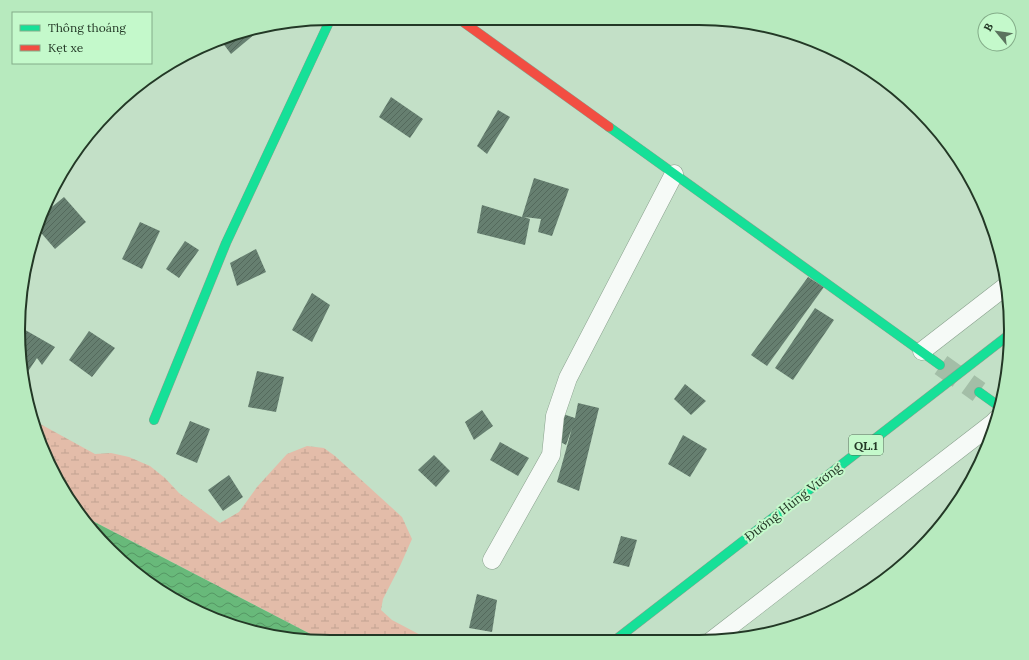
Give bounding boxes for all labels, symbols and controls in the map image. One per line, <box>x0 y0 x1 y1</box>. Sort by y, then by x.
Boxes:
legend <box>12 12 152 64</box>
north arrow <box>977 12 1017 52</box>
text: Thông thoáng <box>48 20 126 35</box>
text: B <box>980 21 996 34</box>
text: Kẹt xe <box>48 40 84 55</box>
road number: QL.1 <box>849 435 883 455</box>
street label: Đường Hùng Vương <box>741 458 846 545</box>

